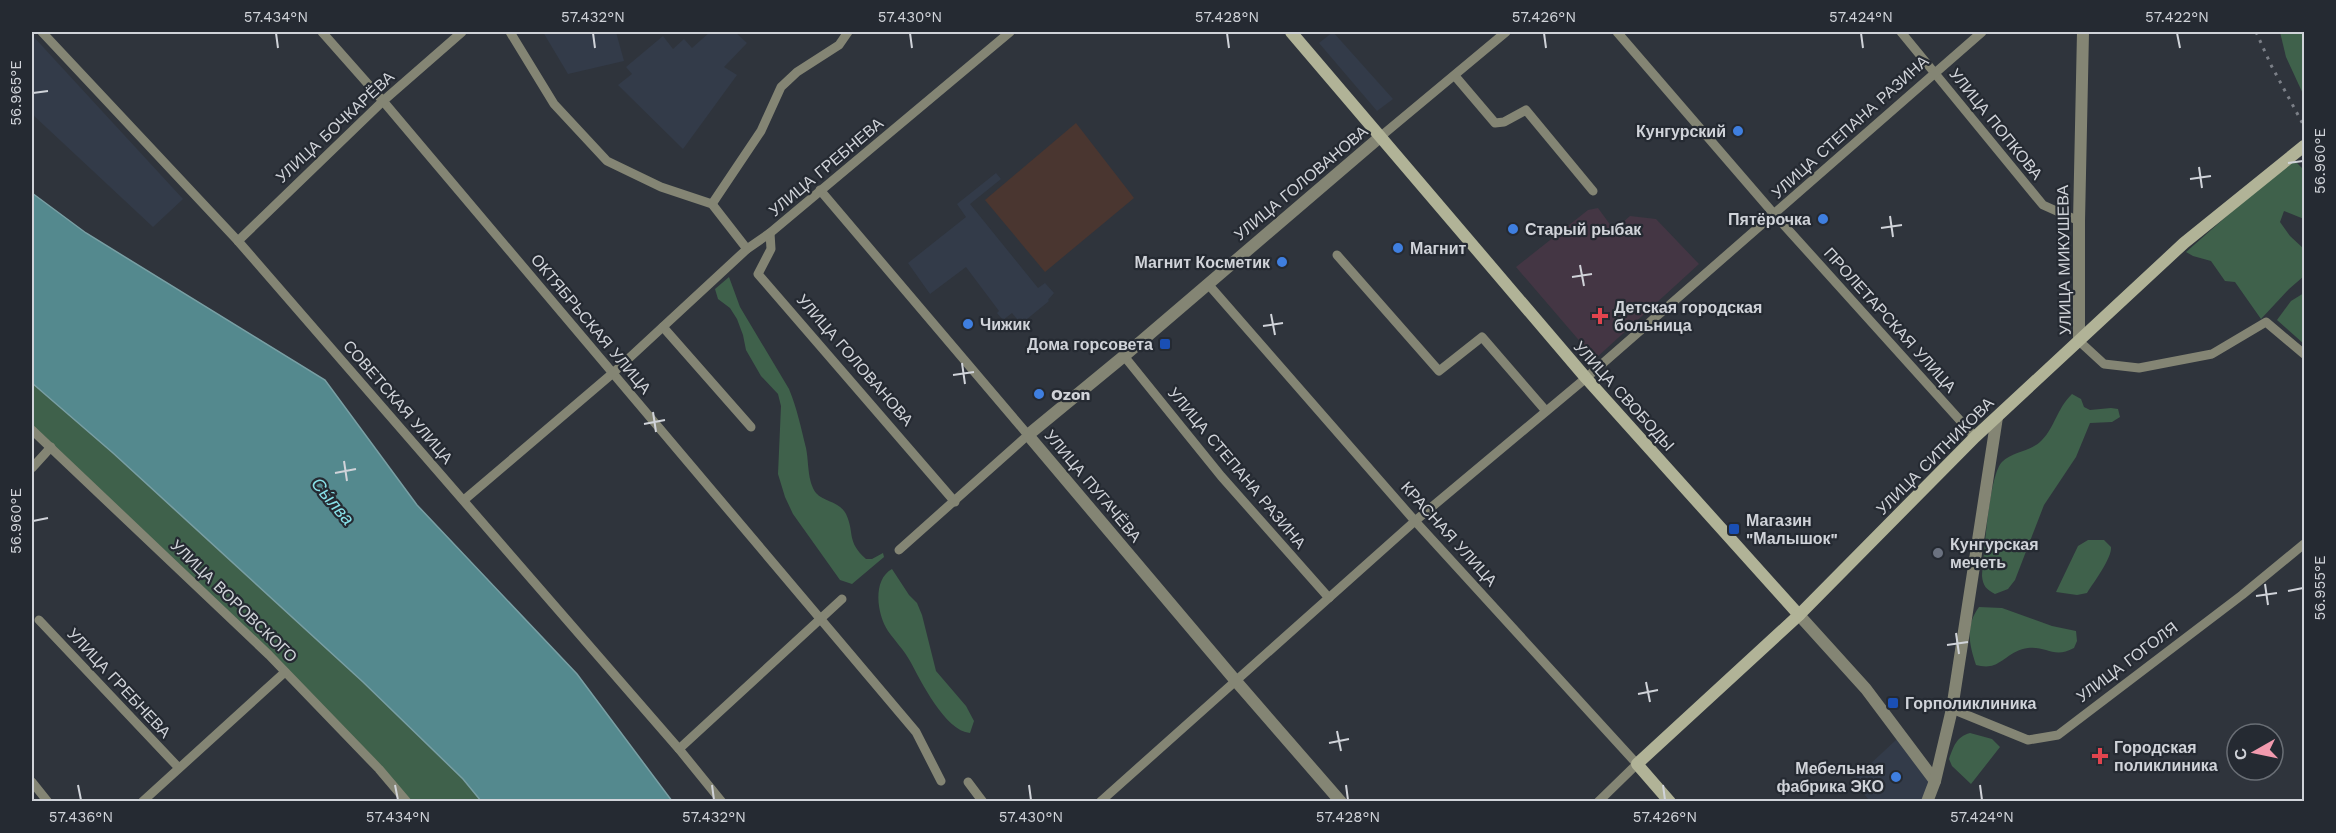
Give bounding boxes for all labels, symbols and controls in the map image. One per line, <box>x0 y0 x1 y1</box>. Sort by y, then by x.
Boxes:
text: 57.434°N <box>244 8 308 26</box>
text: 57.432°N <box>561 8 625 26</box>
text: 57.430°N <box>878 8 942 26</box>
text: 57.428°N <box>1195 8 1259 26</box>
text: 57.426°N <box>1512 8 1576 26</box>
text: 57.424°N <box>1829 8 1893 26</box>
text: 57.422°N <box>2145 8 2209 26</box>
street label: УЛИЦА СТЕПАНА РАЗИНА <box>1768 51 1933 202</box>
text: 56.965°E <box>7 60 25 126</box>
street label: УЛИЦА ПОПКОВА <box>1945 65 2047 184</box>
street label: УЛИЦА БОЧКАРЁВА <box>272 67 398 187</box>
street label: УЛИЦА ГРЕБНЕВА <box>765 114 887 220</box>
street label: УЛИЦА ГОЛОВАНОВА <box>1230 121 1372 244</box>
place label: Кунгурский <box>1636 122 1726 141</box>
marker: Кунгурский <box>1731 124 1745 138</box>
text: 56.960°E <box>2311 128 2329 194</box>
street label: УЛИЦА МИКУШЕВА <box>2053 184 2075 335</box>
place label: Пятёрочка <box>1728 210 1811 229</box>
marker: Пятёрочка <box>1816 212 1830 226</box>
place label: Старый рыбак <box>1525 220 1642 239</box>
marker: Старый рыбак <box>1506 222 1520 236</box>
place label: Магнит <box>1410 239 1467 258</box>
marker: Магнит <box>1391 241 1405 255</box>
street label: ПРОЛЕТАРСКАЯ УЛИЦА <box>1820 244 1960 397</box>
street label: ОКТЯБРЬСКАЯ УЛИЦА <box>527 250 655 398</box>
place label: Магнит Косметик <box>1135 253 1271 272</box>
marker: Магнит Косметик <box>1275 255 1289 269</box>
street label: УЛИЦА ГОЛОВАНОВА <box>793 290 918 430</box>
place label: Детская городская больница <box>1614 298 1762 335</box>
marker: Детская городская больница <box>1591 307 1609 325</box>
place label: Чижик <box>980 315 1031 334</box>
marker: Чижик <box>961 317 975 331</box>
place label: Дома горсовета <box>1027 335 1153 354</box>
street label: СОВЕТСКАЯ УЛИЦА <box>339 336 457 468</box>
marker: Дома горсовета <box>1158 337 1172 351</box>
street label: УЛИЦА СВОБОДЫ <box>1570 337 1678 455</box>
street label: УЛИЦА СТЕПАНА РАЗИНА <box>1164 384 1310 553</box>
place label: Ozon <box>1051 385 1090 404</box>
marker: Ozon <box>1032 387 1046 401</box>
street label: УЛИЦА СИТНИКОВА <box>1872 393 1998 519</box>
street label: УЛИЦА ПУГАЧЁВА <box>1041 426 1146 546</box>
water label: Сы́лва <box>307 473 359 529</box>
street label: КРАСНАЯ УЛИЦА <box>1397 478 1501 590</box>
text: 56.960°E <box>7 488 25 554</box>
place label: Магазин "Малышок" <box>1746 511 1838 548</box>
marker: Магазин "Малышок" <box>1727 522 1741 536</box>
place label: Кунгурская мечеть <box>1950 535 2039 572</box>
street label: УЛИЦА ВОРОВСКОГО <box>167 536 301 666</box>
marker: Кунгурская мечеть <box>1931 546 1945 560</box>
text: 56.955°E <box>2311 555 2329 621</box>
street label: УЛИЦА ГОГОЛЯ <box>2073 618 2181 706</box>
street label: УЛИЦА ГРЕБНЕВА <box>63 624 175 742</box>
place label: Горполиклиника <box>1905 694 2037 713</box>
marker: Горполиклиника <box>1886 696 1900 710</box>
north arrow <box>2225 722 2285 782</box>
place label: Городская поликлиника <box>2114 738 2218 775</box>
marker: Городская поликлиника <box>2091 747 2109 765</box>
text: С <box>2230 747 2251 761</box>
place label: Мебельная фабрика ЭКО <box>1777 759 1884 796</box>
marker: Мебельная фабрика ЭКО <box>1889 770 1903 784</box>
text: 57.436°N <box>49 808 113 826</box>
text: 57.434°N <box>366 808 430 826</box>
text: 57.432°N <box>682 808 746 826</box>
text: 57.430°N <box>999 808 1063 826</box>
text: 57.428°N <box>1316 808 1380 826</box>
text: 57.426°N <box>1633 808 1697 826</box>
text: 57.424°N <box>1950 808 2014 826</box>

